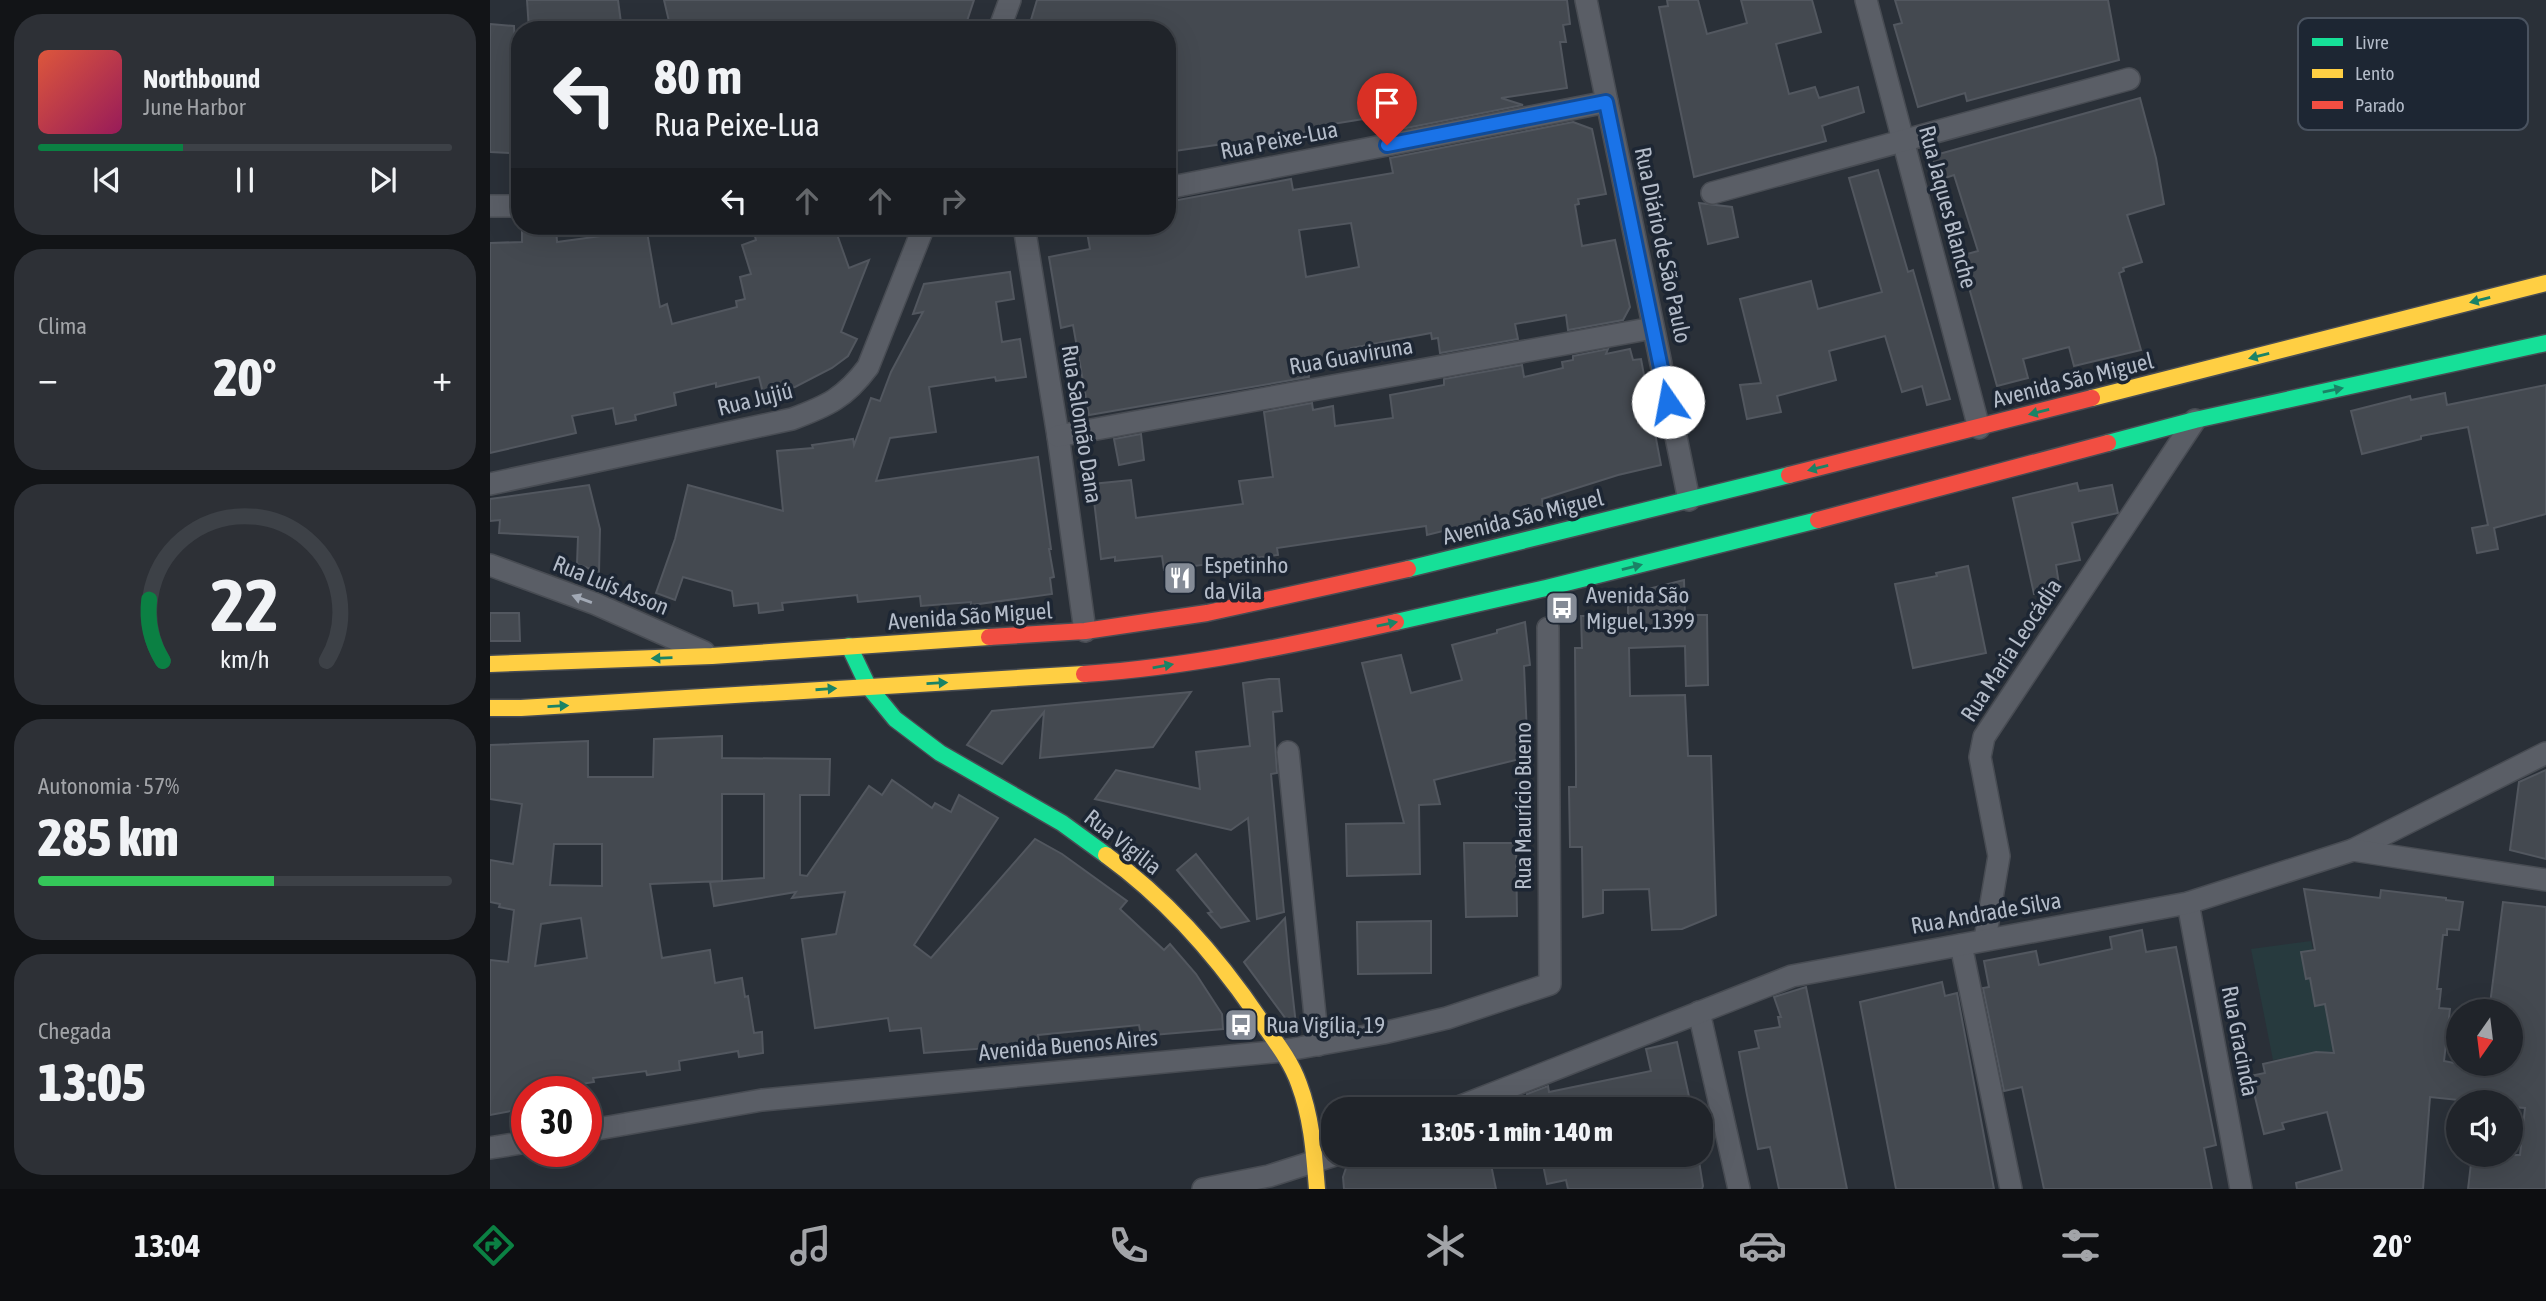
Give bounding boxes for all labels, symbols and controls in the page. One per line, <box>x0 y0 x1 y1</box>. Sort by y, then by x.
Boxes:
legend <box>2298 18 2528 130</box>
text: Livre <box>2355 31 2389 53</box>
text: 80 m <box>654 48 742 104</box>
icon: left <box>539 49 630 140</box>
text: Lento <box>2355 62 2394 84</box>
text: Northbound <box>143 64 260 94</box>
pin <box>1357 73 1417 145</box>
icon: arrive <box>1368 84 1406 122</box>
text: June Harbor <box>143 94 246 120</box>
text: Parado <box>2355 94 2405 116</box>
text: Rua Peixe-Lua <box>654 106 820 143</box>
street label: Rua Peixe-Lua <box>1218 116 1340 164</box>
street label: Rua Jaques Blanche <box>1914 123 1982 291</box>
street label: Rua Diário de São Paulo <box>1630 145 1696 345</box>
icon: previous <box>88 161 126 199</box>
icon: pause <box>226 161 264 199</box>
icon: next <box>364 161 402 199</box>
icon: left <box>715 182 753 220</box>
icon: ahead <box>788 182 826 220</box>
icon: ahead <box>861 182 899 220</box>
icon: right <box>934 182 972 220</box>
one-way arrow <box>2469 295 2491 306</box>
text: Clima <box>38 313 87 339</box>
street label: Rua Guaviruna <box>1287 332 1415 380</box>
street label: Rua Salomão Dana <box>1057 343 1107 505</box>
text: 20° <box>213 347 277 407</box>
street label: Avenida São Miguel <box>1990 347 2156 413</box>
one-way arrow <box>2248 351 2270 362</box>
text: − <box>38 356 58 399</box>
text: + <box>432 356 452 399</box>
position arrow <box>1631 365 1705 439</box>
street label: Rua Jujiú <box>715 377 795 421</box>
one-way arrow <box>2322 384 2344 395</box>
one-way arrow <box>2028 407 2050 418</box>
one-way arrow <box>1807 463 1829 474</box>
street label: Avenida São Miguel <box>1440 484 1606 550</box>
street label: Rua Luís Asson <box>549 550 673 620</box>
place label: Espetinho da Vila <box>1204 552 1288 604</box>
restaurant icon: Espetinho da Vila <box>1161 559 1199 597</box>
one-way arrow <box>1622 561 1644 572</box>
text: 22 <box>211 563 279 646</box>
street label: Rua Maria Leocádia <box>1955 574 2067 726</box>
place label: Avenida São Miguel, 1399 <box>1586 582 1695 634</box>
bus stop icon: Avenida São Miguel, 1399 <box>1543 589 1581 627</box>
one-way arrow <box>571 593 592 604</box>
street label: Avenida São Miguel <box>887 597 1053 635</box>
one-way arrow <box>1376 618 1398 629</box>
text: km/h <box>220 644 270 672</box>
one-way arrow <box>651 652 673 663</box>
one-way arrow <box>1152 660 1174 671</box>
one-way arrow <box>926 677 948 688</box>
one-way arrow <box>815 683 837 694</box>
one-way arrow <box>547 700 569 711</box>
street label: Rua Maurício Bueno <box>1510 722 1536 890</box>
text: Autonomia · 57% <box>38 773 179 799</box>
street label: Rua Vigilia <box>1079 804 1167 880</box>
text: 285 km <box>38 807 179 867</box>
street label: Rua Andrade Silva <box>1909 887 2063 939</box>
street label: Rua Gracinda <box>2217 983 2263 1099</box>
north arrow <box>2446 999 2524 1076</box>
map controls <box>2446 999 2523 1167</box>
bus stop icon: Rua Vigília, 19 <box>1222 1006 1260 1044</box>
place label: Rua Vigília, 19 <box>1266 1012 1385 1038</box>
text: Chegada <box>38 1018 112 1044</box>
street label: Avenida Buenos Aires <box>977 1024 1159 1066</box>
text: 13:05 <box>38 1052 146 1112</box>
speed limit sign: 30 <box>511 1076 602 1167</box>
button: sound <box>2446 1090 2523 1167</box>
text: 13:05 · 1 min · 140 m <box>1421 1117 1613 1147</box>
icon: directions <box>469 1221 518 1270</box>
icon: music <box>786 1221 835 1270</box>
icon: phone <box>1104 1221 1153 1270</box>
icon: climate <box>1421 1221 1470 1270</box>
icon: car <box>1738 1221 1787 1270</box>
icon: filters <box>2056 1221 2105 1270</box>
text: 13:04 <box>134 1227 201 1264</box>
text: 20° <box>2373 1227 2412 1264</box>

